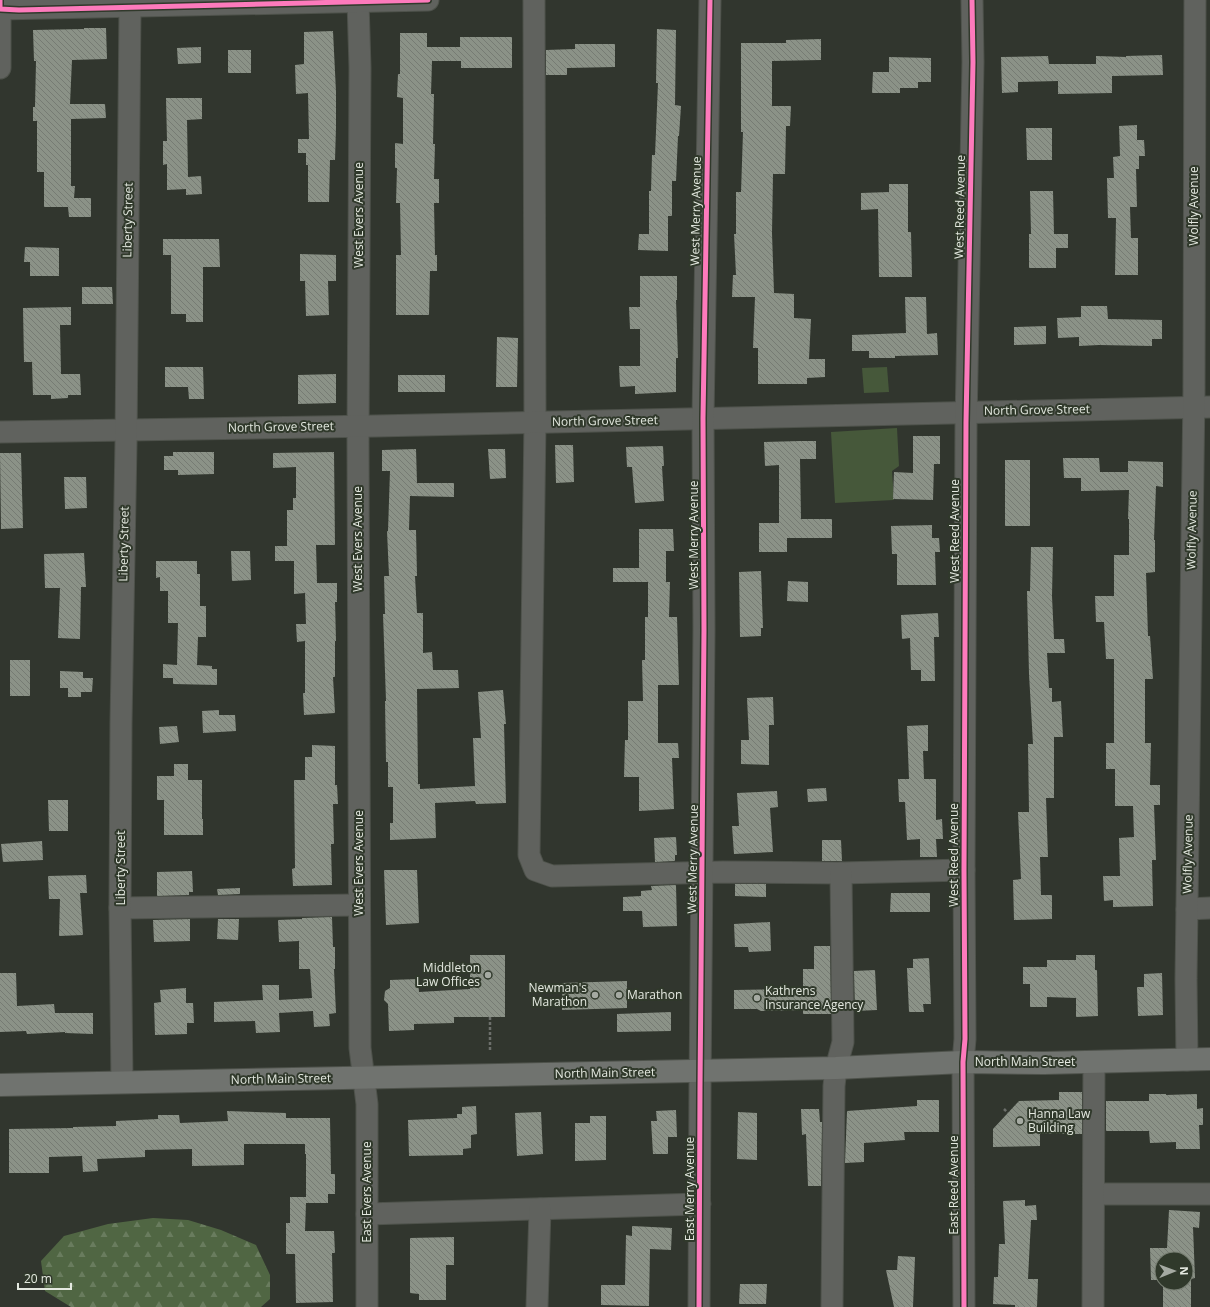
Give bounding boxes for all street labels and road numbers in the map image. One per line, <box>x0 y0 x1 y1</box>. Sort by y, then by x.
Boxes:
street label: West Reed Avenue <box>950 155 969 259</box>
street label: West Merry Avenue <box>686 156 705 266</box>
street label: West Evers Avenue <box>350 162 367 268</box>
street label: Wolfly Avenue <box>1185 166 1202 246</box>
street label: Liberty Street <box>118 182 137 258</box>
street label: North Grove Street <box>984 400 1090 419</box>
street label: North Grove Street <box>552 411 658 430</box>
street label: North Grove Street <box>228 417 334 436</box>
street label: West Reed Avenue <box>946 479 963 583</box>
street label: West Merry Avenue <box>685 480 702 590</box>
street label: West Evers Avenue <box>349 486 366 592</box>
street label: Wolfly Avenue <box>1182 490 1201 570</box>
street label: Liberty Street <box>114 506 133 582</box>
street label: West Reed Avenue <box>945 803 962 907</box>
street label: West Merry Avenue <box>683 804 702 914</box>
street label: West Evers Avenue <box>350 810 367 916</box>
street label: Wolfly Avenue <box>1178 814 1197 894</box>
street label: Liberty Street <box>112 830 129 906</box>
street label: North Main Street <box>975 1053 1075 1070</box>
street label: North Main Street <box>555 1063 655 1082</box>
street label: North Main Street <box>231 1069 331 1088</box>
street label: East Reed Avenue <box>945 1135 962 1235</box>
street label: East Merry Avenue <box>681 1136 698 1241</box>
street label: East Evers Avenue <box>358 1141 375 1243</box>

